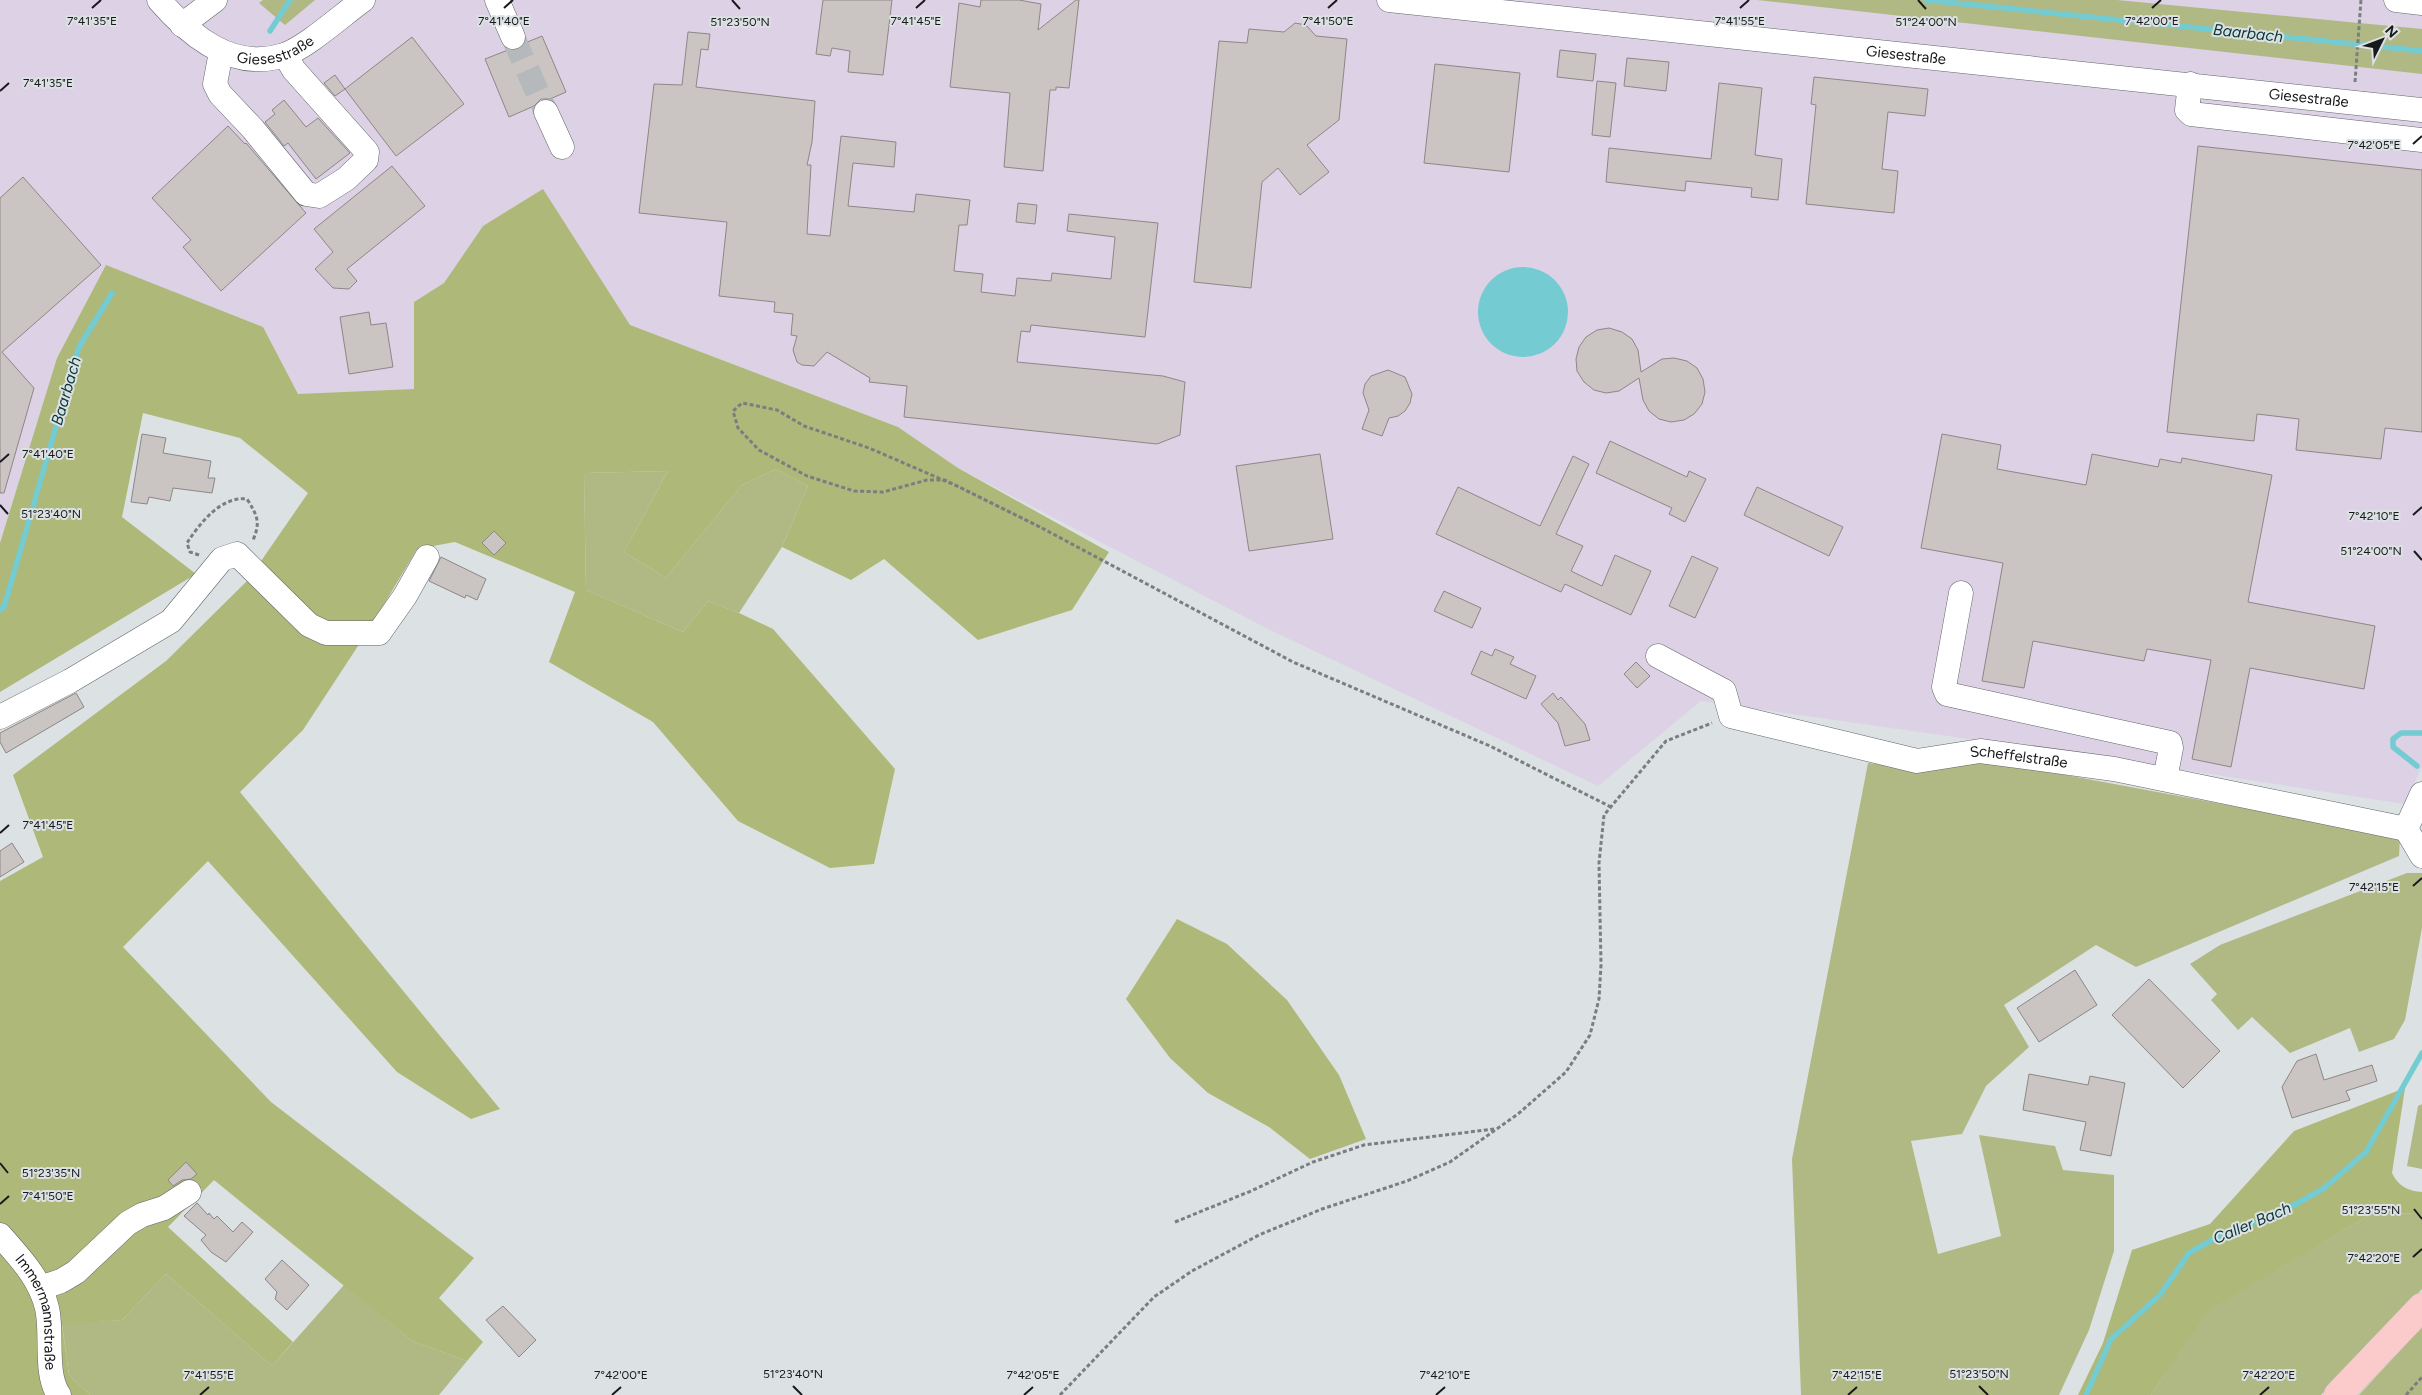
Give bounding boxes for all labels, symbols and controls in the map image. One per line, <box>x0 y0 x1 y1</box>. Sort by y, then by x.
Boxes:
text: 7°41'35"E <box>67 14 117 28</box>
text: 7°41'40"E <box>478 14 530 28</box>
text: 7°41'45"E <box>891 14 941 28</box>
text: 7°41'50"E <box>1302 14 1354 28</box>
text: 7°41'55"E <box>1715 14 1765 28</box>
text: 7°42'00"E <box>2125 14 2179 28</box>
text: 51°23'50"N <box>710 15 770 29</box>
text: 51°24'00"N <box>1895 15 1957 29</box>
north arrow <box>2357 15 2407 65</box>
water label: Baarbach <box>2212 20 2284 46</box>
text: N <box>2381 22 2401 41</box>
street label: Giesestraße <box>235 32 317 68</box>
street label: Giesestraße <box>1865 42 1947 68</box>
text: 7°41'35"E <box>23 76 73 90</box>
street label: Giesestraße <box>2268 85 2350 111</box>
text: 7°42'05"E <box>2348 138 2400 152</box>
water label: Baarbach <box>47 354 85 427</box>
text: 7°41'40"E <box>22 447 74 461</box>
text: 51°23'40"N <box>21 507 81 521</box>
text: 7°42'10"E <box>2348 509 2400 523</box>
text: 51°24'00"N <box>2340 544 2402 558</box>
street label: Scheffelstraße <box>1969 742 2069 772</box>
text: 7°41'45"E <box>23 818 73 832</box>
text: 7°42'15"E <box>2349 880 2399 894</box>
text: 51°23'35"N <box>22 1166 80 1180</box>
text: 7°41'50"E <box>22 1189 74 1203</box>
water label: Caller Bach <box>2210 1198 2294 1248</box>
text: 51°23'55"N <box>2342 1203 2400 1217</box>
street label: Immermannstraße <box>11 1250 60 1371</box>
text: 7°42'20"E <box>2348 1251 2400 1265</box>
text: 51°23'40"N <box>763 1367 823 1381</box>
text: 51°23'50"N <box>1949 1367 2009 1381</box>
text: 7°41'55"E <box>184 1368 234 1382</box>
text: 7°42'00"E <box>594 1368 648 1382</box>
text: 7°42'05"E <box>1007 1368 1059 1382</box>
text: 7°42'10"E <box>1419 1368 1471 1382</box>
text: 7°42'15"E <box>1832 1368 1882 1382</box>
text: 7°42'20"E <box>2243 1368 2295 1382</box>

